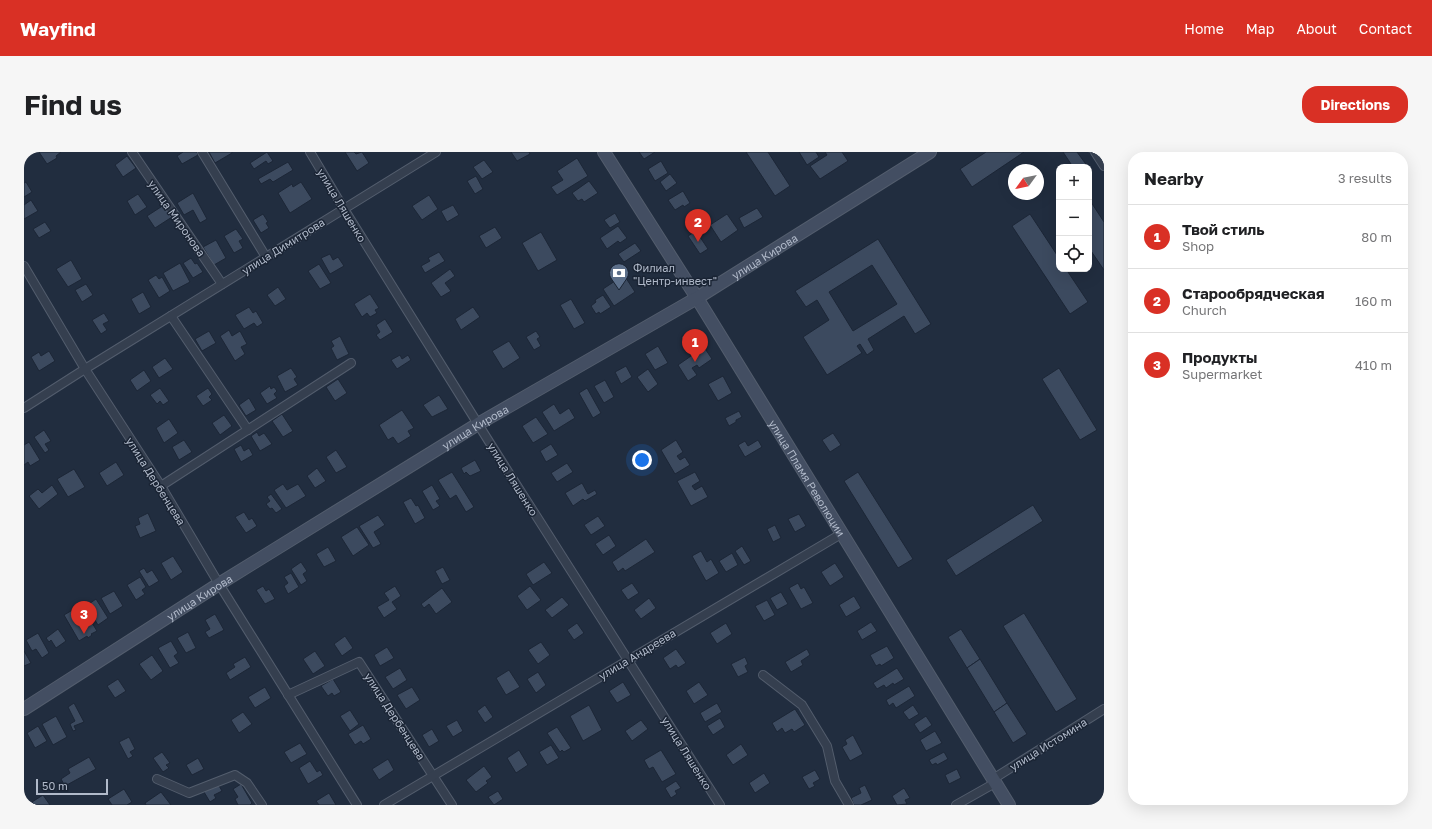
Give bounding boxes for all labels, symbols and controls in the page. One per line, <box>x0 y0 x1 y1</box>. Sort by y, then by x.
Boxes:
text: Wayfind <box>20 17 96 40</box>
text: Home <box>1184 20 1224 37</box>
text: Map <box>1246 20 1274 37</box>
text: About <box>1296 20 1337 37</box>
text: Contact <box>1359 20 1412 37</box>
button: Directions <box>1302 86 1408 123</box>
text: Find us <box>24 88 122 121</box>
north arrow <box>1008 164 1044 200</box>
map controls <box>1056 164 1092 272</box>
button: + <box>1056 164 1092 200</box>
street label: улица Ляшенко <box>315 166 369 245</box>
text: Nearby <box>1144 168 1204 189</box>
text: 3 results <box>1338 170 1392 186</box>
street label: улица Миронова <box>146 177 208 259</box>
button: − <box>1056 200 1092 236</box>
pin: 2 <box>685 209 711 242</box>
street label: улица Димитрова <box>239 215 327 277</box>
text: Твой стиль <box>1182 220 1265 238</box>
text: 1 <box>1154 229 1160 245</box>
text: 80 m <box>1361 229 1392 245</box>
street label: улица Кирова <box>729 230 800 281</box>
button: locate <box>1056 236 1092 272</box>
text: Shop <box>1182 238 1214 254</box>
place label: Филиал "Центр-инвест" <box>633 261 717 287</box>
bank icon: Филиал "Центр-инвест" <box>608 262 630 290</box>
text: Старообрядческая <box>1182 284 1325 302</box>
text: 2 <box>1153 293 1161 309</box>
text: 160 m <box>1355 293 1392 309</box>
text: Church <box>1182 302 1227 318</box>
pin: 1 <box>682 329 708 362</box>
text: Продукты <box>1182 348 1257 366</box>
text: 3 <box>1153 357 1161 373</box>
text: 410 m <box>1355 357 1392 373</box>
text: Supermarket <box>1182 366 1263 382</box>
street label: улица Кирова <box>439 402 510 451</box>
street label: улица Пламя Революции <box>767 417 848 538</box>
street label: улица Дербенцева <box>124 435 188 527</box>
street label: улица Ляшенко <box>485 440 541 518</box>
your location <box>632 450 652 470</box>
street label: улица Кирова <box>164 571 234 623</box>
pin: 3 <box>71 601 97 634</box>
street label: улица Андреева <box>596 626 678 682</box>
street label: улица Дербенцева <box>362 670 428 762</box>
street label: улица Ляшенко <box>659 714 715 792</box>
street label: улица Истомина <box>1007 715 1089 773</box>
scale bar <box>36 777 108 796</box>
text: 50 m <box>42 779 68 792</box>

